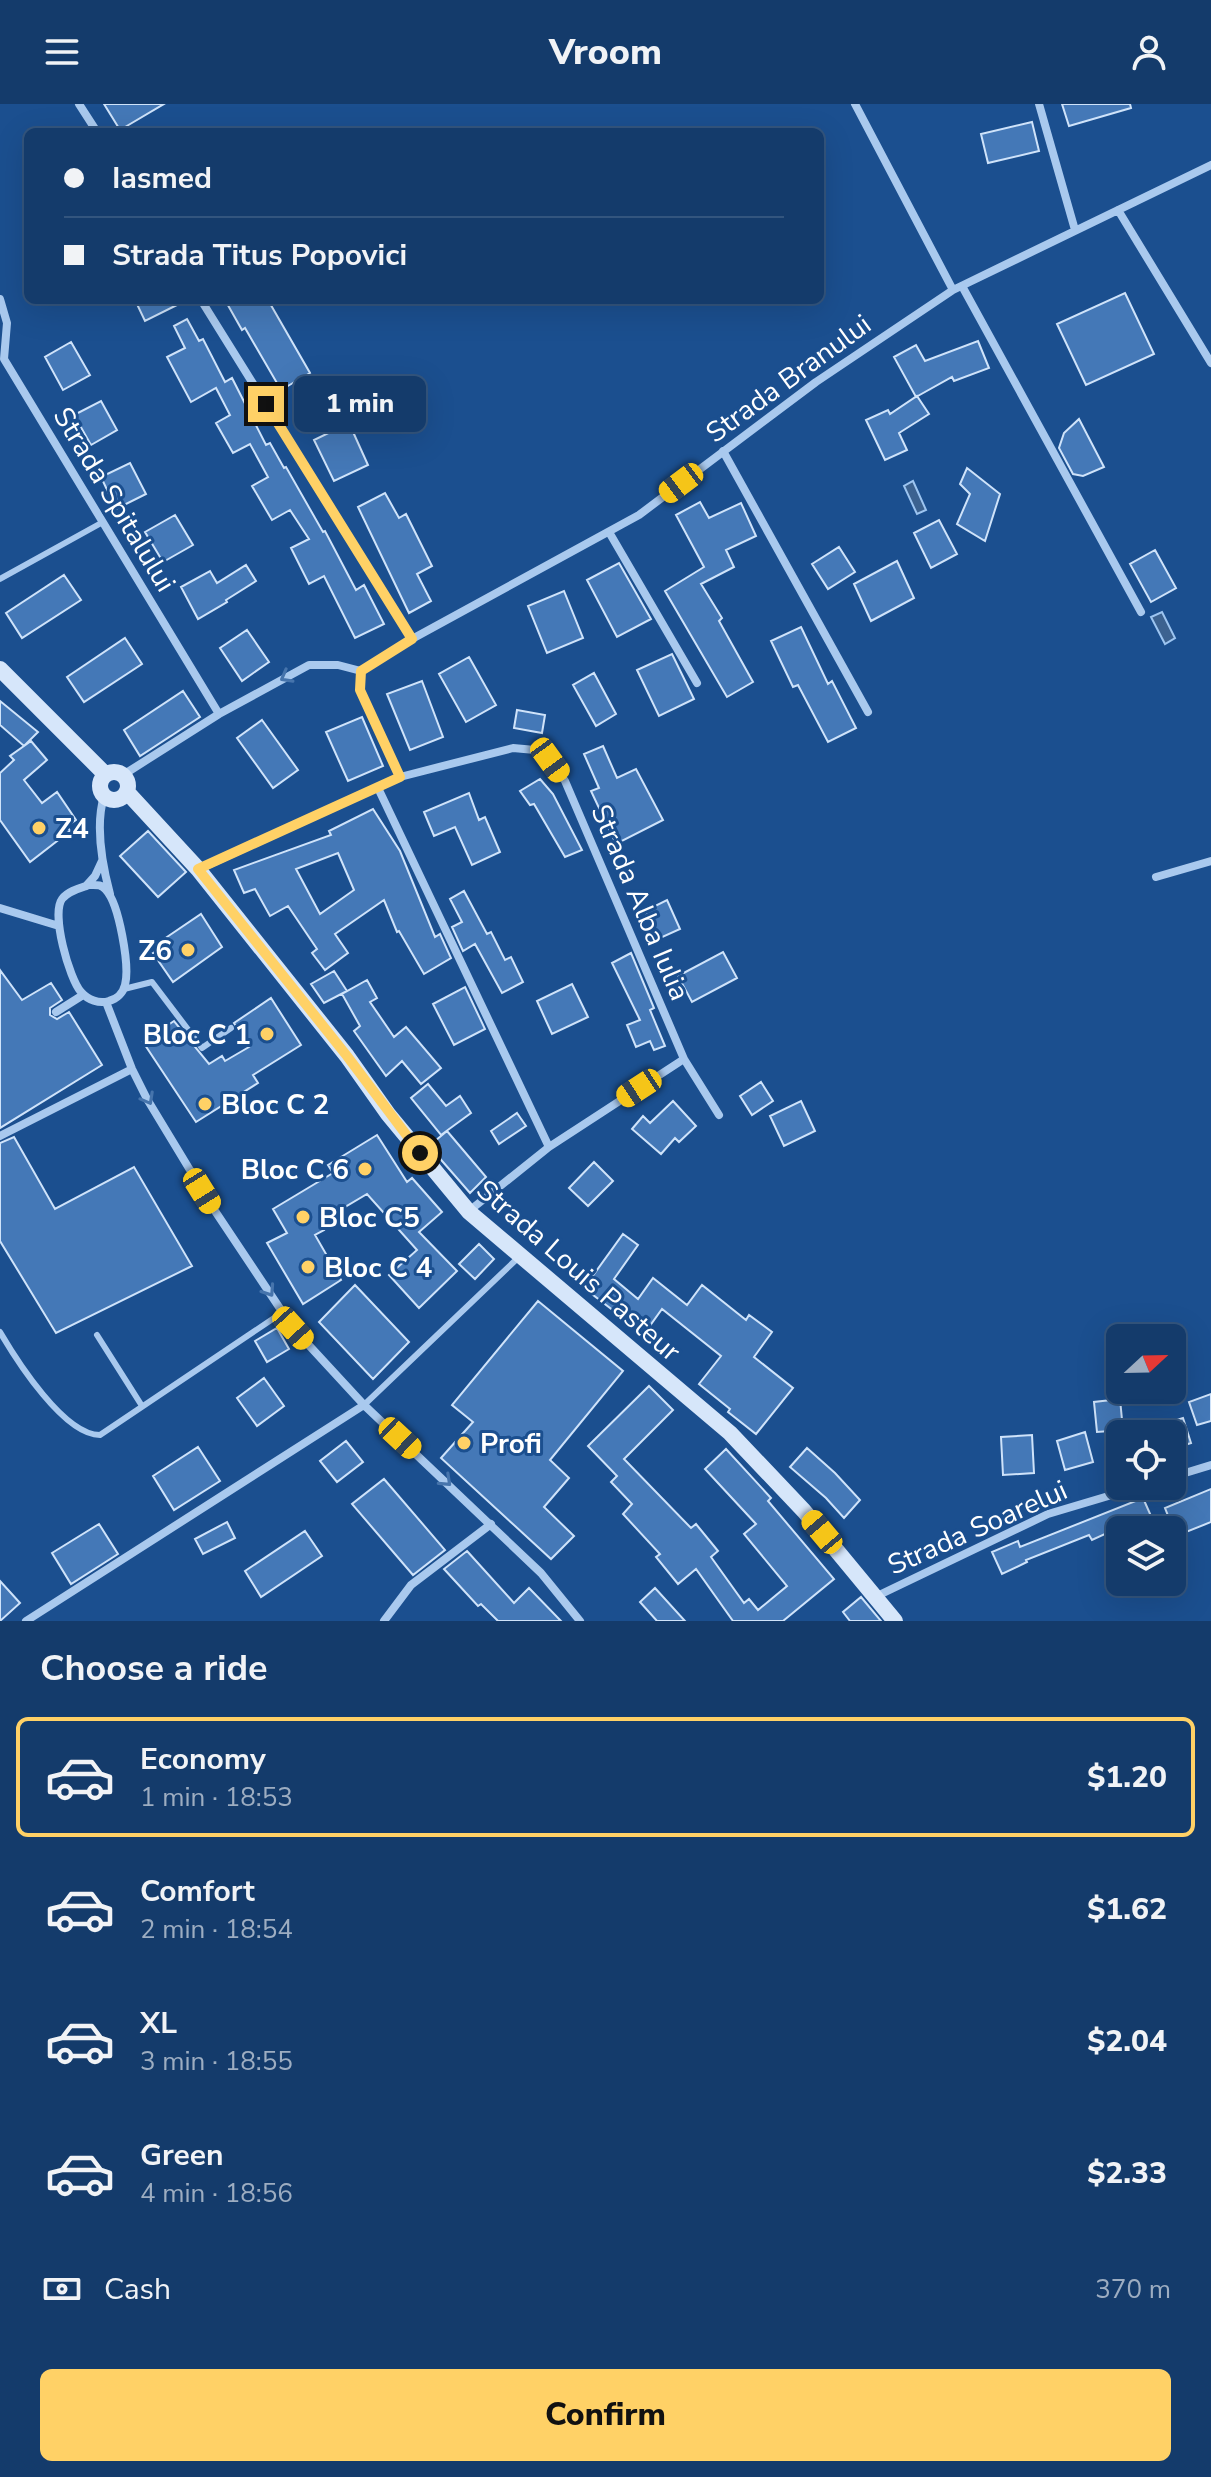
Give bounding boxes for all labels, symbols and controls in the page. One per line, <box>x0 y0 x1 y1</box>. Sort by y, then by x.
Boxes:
text: Vroom <box>549 28 662 77</box>
icon: menu <box>40 30 84 74</box>
icon: person <box>1127 30 1171 74</box>
text: Iasmed <box>112 158 212 199</box>
text: Strada Titus Popovici <box>112 235 407 276</box>
street label: Strada Branului <box>698 306 879 452</box>
callout: 1 min <box>294 376 426 432</box>
route end <box>248 386 284 422</box>
text: 1 min <box>326 386 394 421</box>
street label: Strada Spitalului <box>44 400 184 599</box>
car <box>655 459 707 507</box>
one-way arrow <box>281 667 295 683</box>
car <box>526 734 574 786</box>
street label: Strada Alba Iulia <box>582 798 699 1006</box>
place label: Z4 <box>55 810 89 848</box>
marker: Z4 <box>30 819 48 837</box>
place label: Z6 <box>138 932 172 970</box>
marker: Z6 <box>179 941 197 959</box>
place label: Bloc C 1 <box>143 1016 251 1054</box>
marker: Bloc C 1 <box>258 1025 276 1043</box>
car <box>612 1065 666 1111</box>
place label: Bloc C 2 <box>221 1086 329 1124</box>
one-way arrow <box>138 1091 154 1105</box>
marker: Bloc C 2 <box>196 1095 214 1113</box>
route start <box>402 1135 438 1171</box>
place label: Bloc C 6 <box>241 1151 349 1189</box>
marker: Bloc C 6 <box>356 1160 374 1178</box>
car <box>179 1164 225 1218</box>
street label: Strada Louis Pasteur <box>468 1171 689 1370</box>
place label: Bloc C5 <box>319 1199 420 1237</box>
marker: Bloc C5 <box>294 1208 312 1226</box>
place label: Bloc C 4 <box>324 1249 433 1287</box>
marker: Bloc C 4 <box>299 1258 317 1276</box>
one-way arrow <box>259 1283 274 1297</box>
car <box>268 1302 318 1354</box>
north arrow <box>1106 1324 1186 1404</box>
map controls <box>1106 1324 1186 1596</box>
car <box>374 1413 426 1463</box>
button: locate <box>1106 1420 1186 1500</box>
place label: Profi <box>480 1425 542 1463</box>
marker: Profi <box>455 1434 473 1452</box>
street label: Strada Soarelui <box>882 1471 1073 1585</box>
one-way arrow <box>436 1472 451 1486</box>
car <box>797 1506 847 1558</box>
button: layers <box>1106 1516 1186 1596</box>
text: Choose a ride <box>40 1644 268 1693</box>
text: Economy <box>140 1739 266 1780</box>
icon: car <box>44 1741 116 1813</box>
text: $1.20 <box>1087 1757 1167 1798</box>
text: 1 min · 18:53 <box>140 1780 293 1815</box>
text: Comfort <box>140 1871 255 1912</box>
icon: car <box>44 1873 116 1945</box>
text: $1.62 <box>1087 1889 1167 1930</box>
text: 2 min · 18:54 <box>140 1912 293 1947</box>
text: XL <box>140 2003 177 2044</box>
icon: car <box>44 2005 116 2077</box>
text: $2.04 <box>1087 2021 1167 2062</box>
text: 3 min · 18:55 <box>140 2044 293 2079</box>
text: Green <box>140 2135 224 2176</box>
icon: car <box>44 2137 116 2209</box>
text: $2.33 <box>1087 2153 1167 2194</box>
text: 4 min · 18:56 <box>140 2176 293 2211</box>
icon: cash <box>40 2267 84 2311</box>
text: Cash <box>104 2269 171 2310</box>
text: 370 m <box>1095 2272 1171 2307</box>
button: Confirm <box>40 2369 1171 2461</box>

